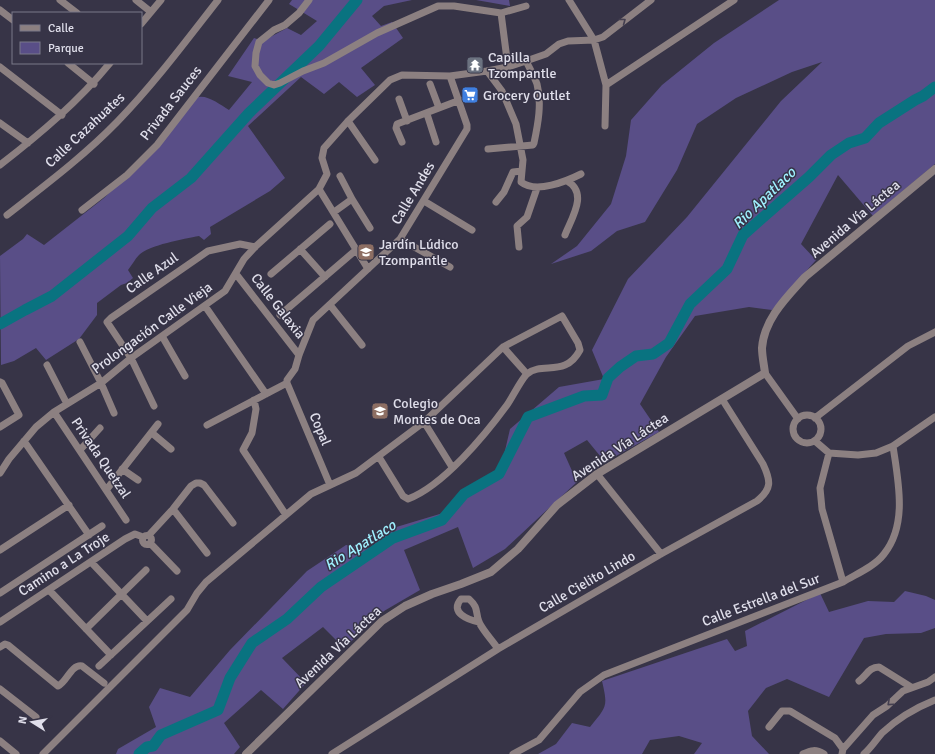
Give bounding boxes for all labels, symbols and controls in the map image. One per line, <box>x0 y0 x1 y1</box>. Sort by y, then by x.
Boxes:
legend <box>12 12 142 64</box>
one-way arrow <box>619 19 626 26</box>
text: Calle <box>48 21 74 36</box>
text: Parque <box>48 41 84 56</box>
place label: Capilla Tzompantle <box>488 49 557 82</box>
temple icon: Capilla Tzompantle <box>465 55 485 75</box>
street label: Privada Sauces <box>137 62 205 144</box>
supermarket icon: Grocery Outlet <box>460 85 480 105</box>
place label: Grocery Outlet <box>483 87 571 104</box>
street label: Calle Cazahuates <box>42 89 128 171</box>
street label: Calle Andes <box>388 159 438 227</box>
water label: Rio Apatlaco <box>729 163 800 233</box>
street label: Avenida Vía Láctea <box>807 176 903 262</box>
place label: Jardín Lúdico Tzompantle <box>379 236 459 269</box>
school or university icon: Jardín Lúdico Tzompantle <box>356 242 376 262</box>
street label: Calle Azul <box>123 249 181 297</box>
street label: Calle Galaxia <box>247 270 309 342</box>
street label: Prolongación Calle Vieja <box>88 278 216 378</box>
place label: Colegio Montes de Oca <box>393 395 481 428</box>
school or university icon: Colegio Montes de Oca <box>370 401 390 421</box>
street label: Avenida Vía Láctea <box>568 409 672 485</box>
street label: Copal <box>305 410 335 448</box>
street label: Privada Quetzal <box>68 414 134 502</box>
water label: Rio Apatlaco <box>321 515 400 574</box>
street label: Camino a La Troje <box>15 528 113 600</box>
street label: Calle Cielito Lindo <box>536 547 638 617</box>
street label: Calle Estrella del Sur <box>700 569 823 630</box>
street label: Avenida Vía Láctea <box>291 603 385 691</box>
one-way arrow <box>887 698 894 705</box>
north arrow <box>12 702 52 742</box>
text: N <box>16 715 30 725</box>

